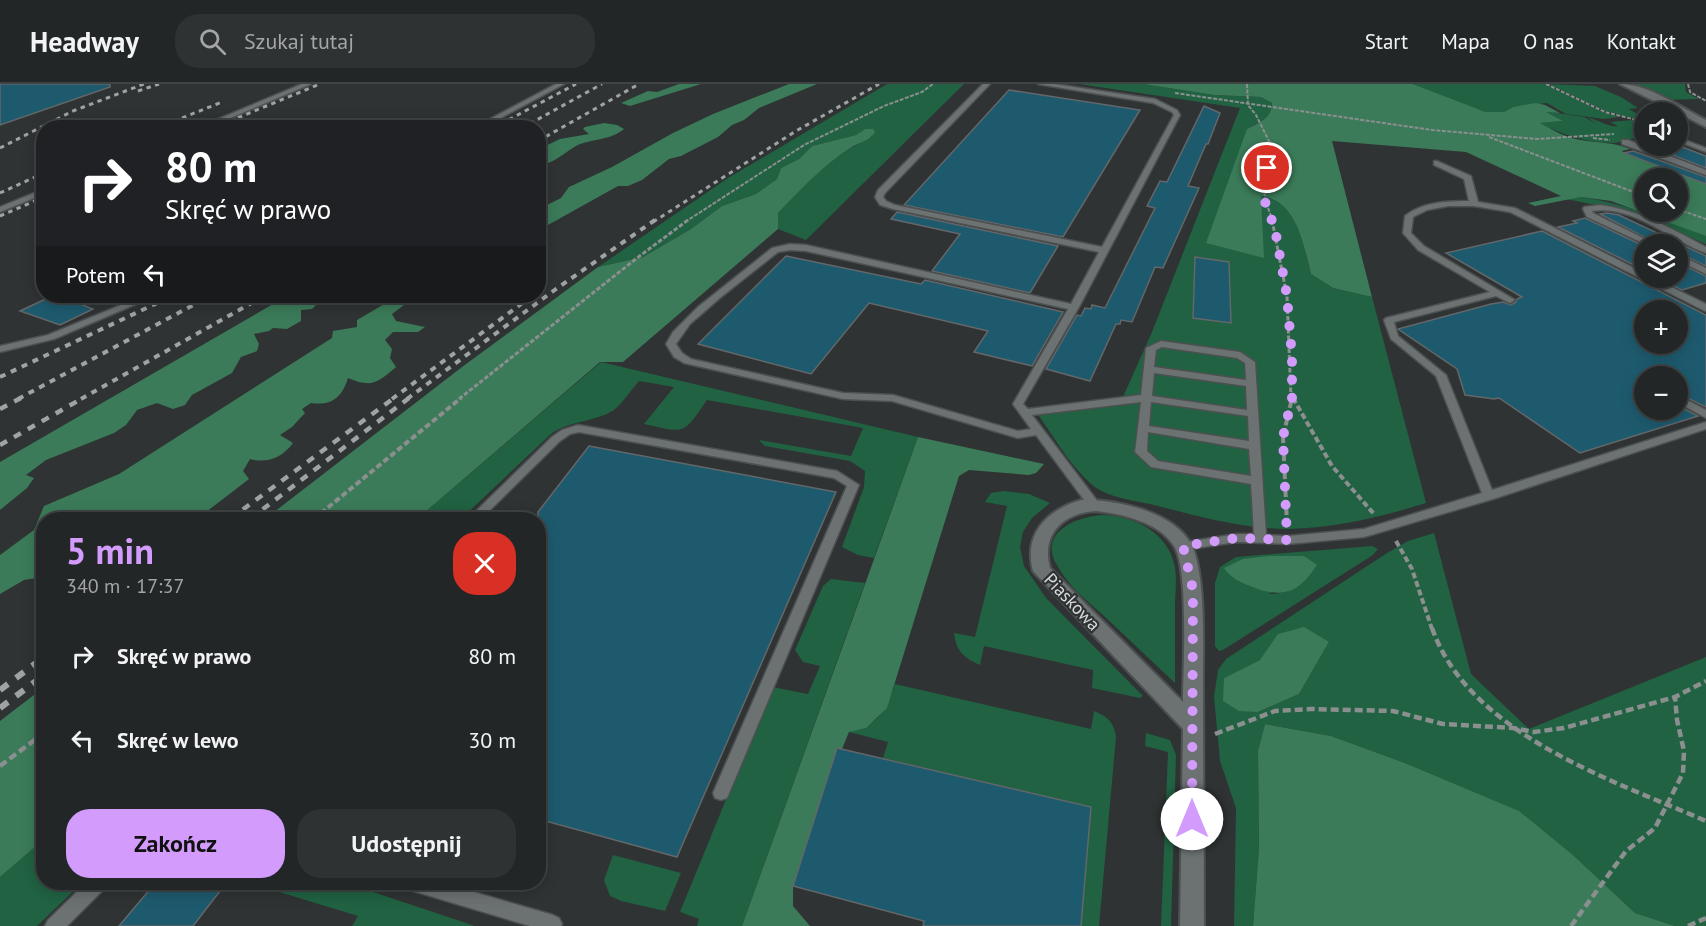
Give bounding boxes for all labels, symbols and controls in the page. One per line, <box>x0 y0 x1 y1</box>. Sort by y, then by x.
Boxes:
search box <box>175 14 595 68</box>
text: Headway <box>30 23 139 60</box>
icon: search <box>196 25 229 58</box>
text: Szukaj tutaj <box>244 27 354 55</box>
text: Start <box>1365 28 1408 55</box>
text: Mapa <box>1441 28 1490 55</box>
text: O nas <box>1523 28 1574 55</box>
text: Kontakt <box>1607 28 1676 55</box>
map controls <box>1634 102 1688 420</box>
button: sound <box>1634 102 1688 156</box>
text: 80 m <box>165 139 257 194</box>
pin <box>1241 142 1292 193</box>
icon: right <box>66 144 144 222</box>
icon: arrive <box>1250 151 1283 184</box>
button: search <box>1634 168 1688 222</box>
text: Skręć w prawo <box>165 192 331 226</box>
button: layers <box>1634 234 1688 288</box>
icon: left <box>138 258 171 291</box>
text: Potem <box>66 261 126 289</box>
button: + <box>1634 300 1688 354</box>
button: − <box>1634 366 1688 420</box>
text: 5 min <box>66 527 154 574</box>
button: close <box>453 532 516 595</box>
street label: Piaskowa <box>1039 568 1105 635</box>
text: 340 m · 17:37 <box>66 573 184 599</box>
icon: right <box>66 640 99 673</box>
text: Skręć w prawo <box>117 642 251 670</box>
text: 80 m <box>468 642 516 670</box>
icon: left <box>66 724 99 757</box>
text: Skręć w lewo <box>117 726 238 754</box>
text: 30 m <box>468 726 516 754</box>
position arrow <box>1160 787 1224 851</box>
button: Zakończ <box>66 809 285 878</box>
button: Udostępnij <box>297 809 516 878</box>

